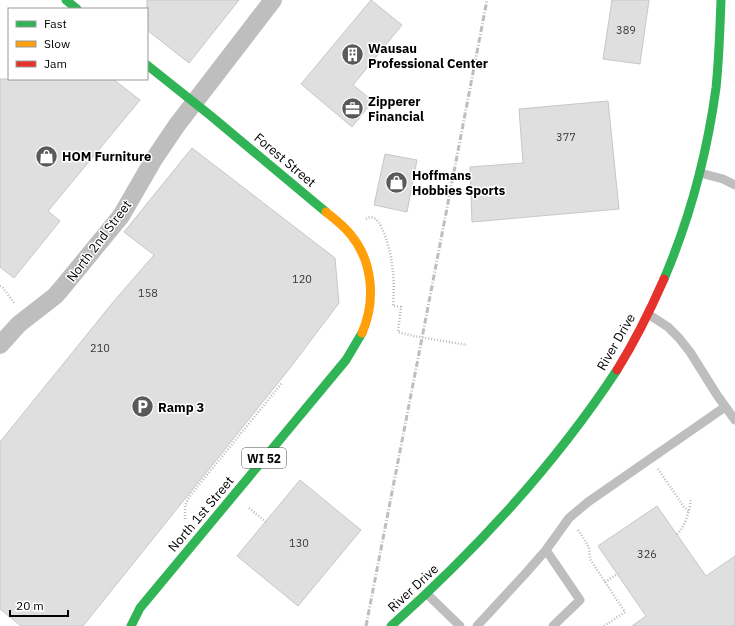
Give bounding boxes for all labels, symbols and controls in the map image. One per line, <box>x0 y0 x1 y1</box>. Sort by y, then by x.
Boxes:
legend <box>8 8 148 80</box>
text: Fast <box>44 16 67 31</box>
house number: 389 <box>616 23 636 37</box>
text: Slow <box>44 36 70 51</box>
place label: Wausau Professional Center <box>368 40 488 72</box>
building icon: Wausau Professional Center <box>339 42 365 68</box>
text: Jam <box>44 56 67 71</box>
place label: Zipperer Financial <box>368 93 424 125</box>
office icon: Zipperer Financial <box>339 95 365 121</box>
street label: Forest Street <box>251 129 319 191</box>
house number: 377 <box>556 130 576 144</box>
shop icon: HOM Furniture <box>34 143 60 169</box>
place label: HOM Furniture <box>62 148 151 165</box>
place label: Hoffmans Hobbies Sports <box>412 167 506 199</box>
shop icon: Hoffmans Hobbies Sports <box>383 169 409 195</box>
street label: North 2nd Street <box>63 197 135 285</box>
house number: 120 <box>292 272 312 286</box>
house number: 158 <box>138 286 158 300</box>
street label: River Drive <box>593 310 639 374</box>
house number: 210 <box>90 341 110 355</box>
parking icon: Ramp 3 <box>130 394 156 420</box>
place label: Ramp 3 <box>158 399 204 416</box>
road number: WI 52 <box>242 448 286 468</box>
street label: North 1st Street <box>164 473 238 555</box>
house number: 130 <box>289 536 309 550</box>
house number: 326 <box>637 547 657 561</box>
street label: River Drive <box>384 560 442 616</box>
scale bar <box>10 592 68 618</box>
text: 20 m <box>16 598 44 613</box>

